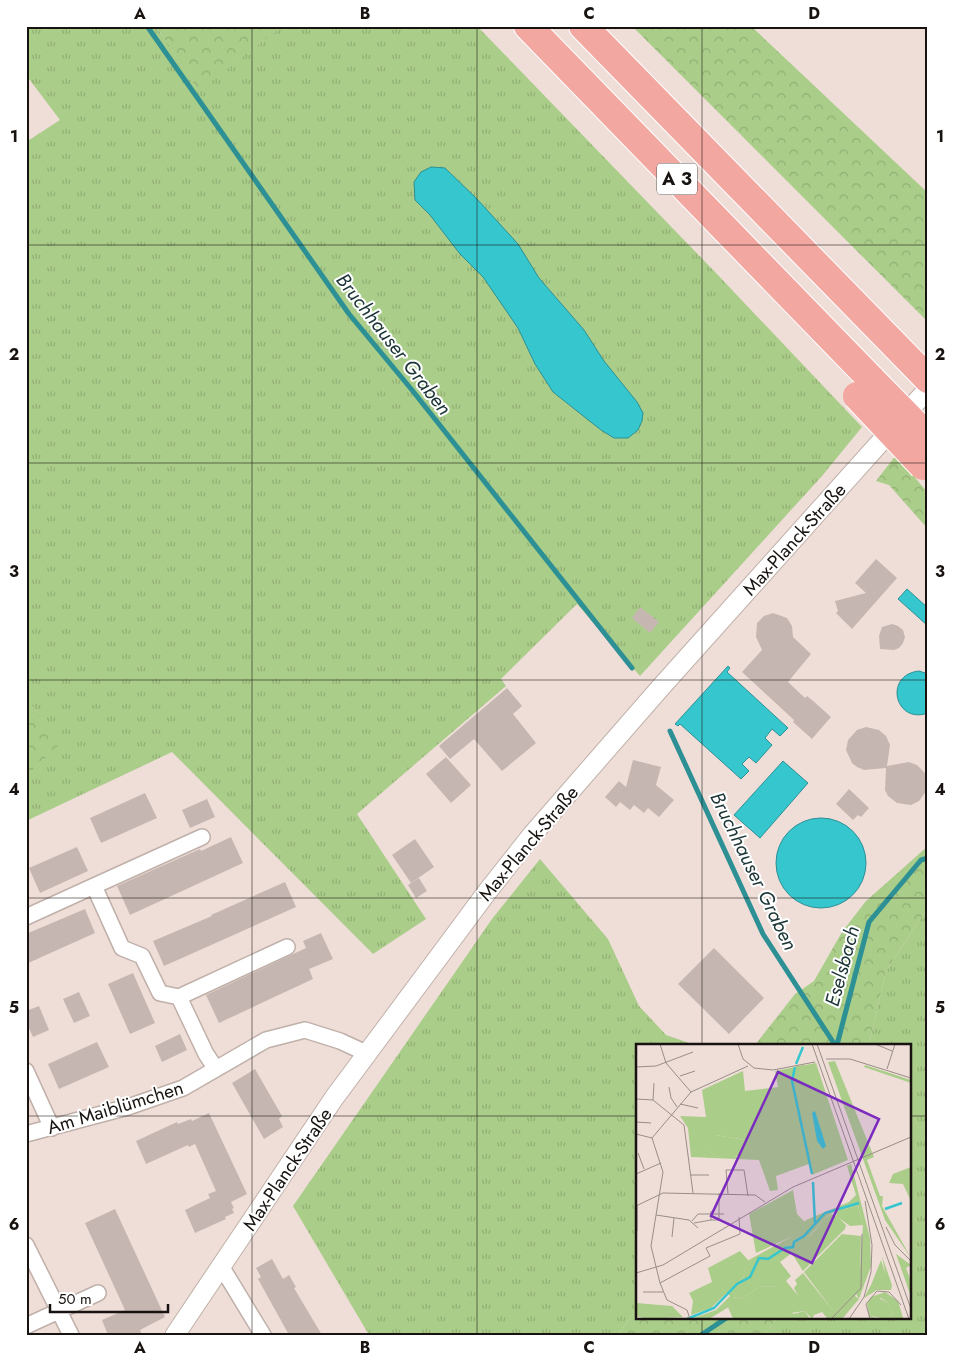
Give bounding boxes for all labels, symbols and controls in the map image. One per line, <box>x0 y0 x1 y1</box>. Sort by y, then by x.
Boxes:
text: A <box>133 2 146 25</box>
text: B <box>360 2 370 25</box>
text: C <box>583 2 595 25</box>
text: D <box>808 2 820 25</box>
text: 1 <box>10 125 18 148</box>
text: 1 <box>936 125 944 148</box>
road number: A 3 <box>657 163 697 194</box>
water label: Bruchhauser Graben <box>329 267 458 421</box>
text: 2 <box>9 343 19 366</box>
text: 2 <box>935 343 945 366</box>
street label: Max-Planck-Straße <box>737 477 852 601</box>
text: 3 <box>9 560 19 583</box>
text: 3 <box>935 560 945 583</box>
text: 4 <box>8 778 20 801</box>
text: 4 <box>934 778 946 801</box>
street label: Max-Planck-Straße <box>472 780 585 907</box>
water label: Bruchhauser Graben <box>703 787 805 955</box>
water label: Eselsbach <box>818 923 867 1010</box>
text: 5 <box>9 996 19 1019</box>
text: 5 <box>935 996 945 1019</box>
inset map <box>636 1044 912 1318</box>
street label: Am Maiblümchen <box>44 1074 187 1141</box>
street label: Max-Planck-Straße <box>236 1102 339 1236</box>
text: 6 <box>9 1213 19 1236</box>
text: 6 <box>935 1213 945 1236</box>
scale bar <box>50 1281 168 1313</box>
text: 50 m <box>58 1288 92 1310</box>
text: A <box>133 1336 146 1359</box>
text: B <box>360 1336 370 1359</box>
text: C <box>583 1336 595 1359</box>
text: D <box>808 1336 820 1359</box>

